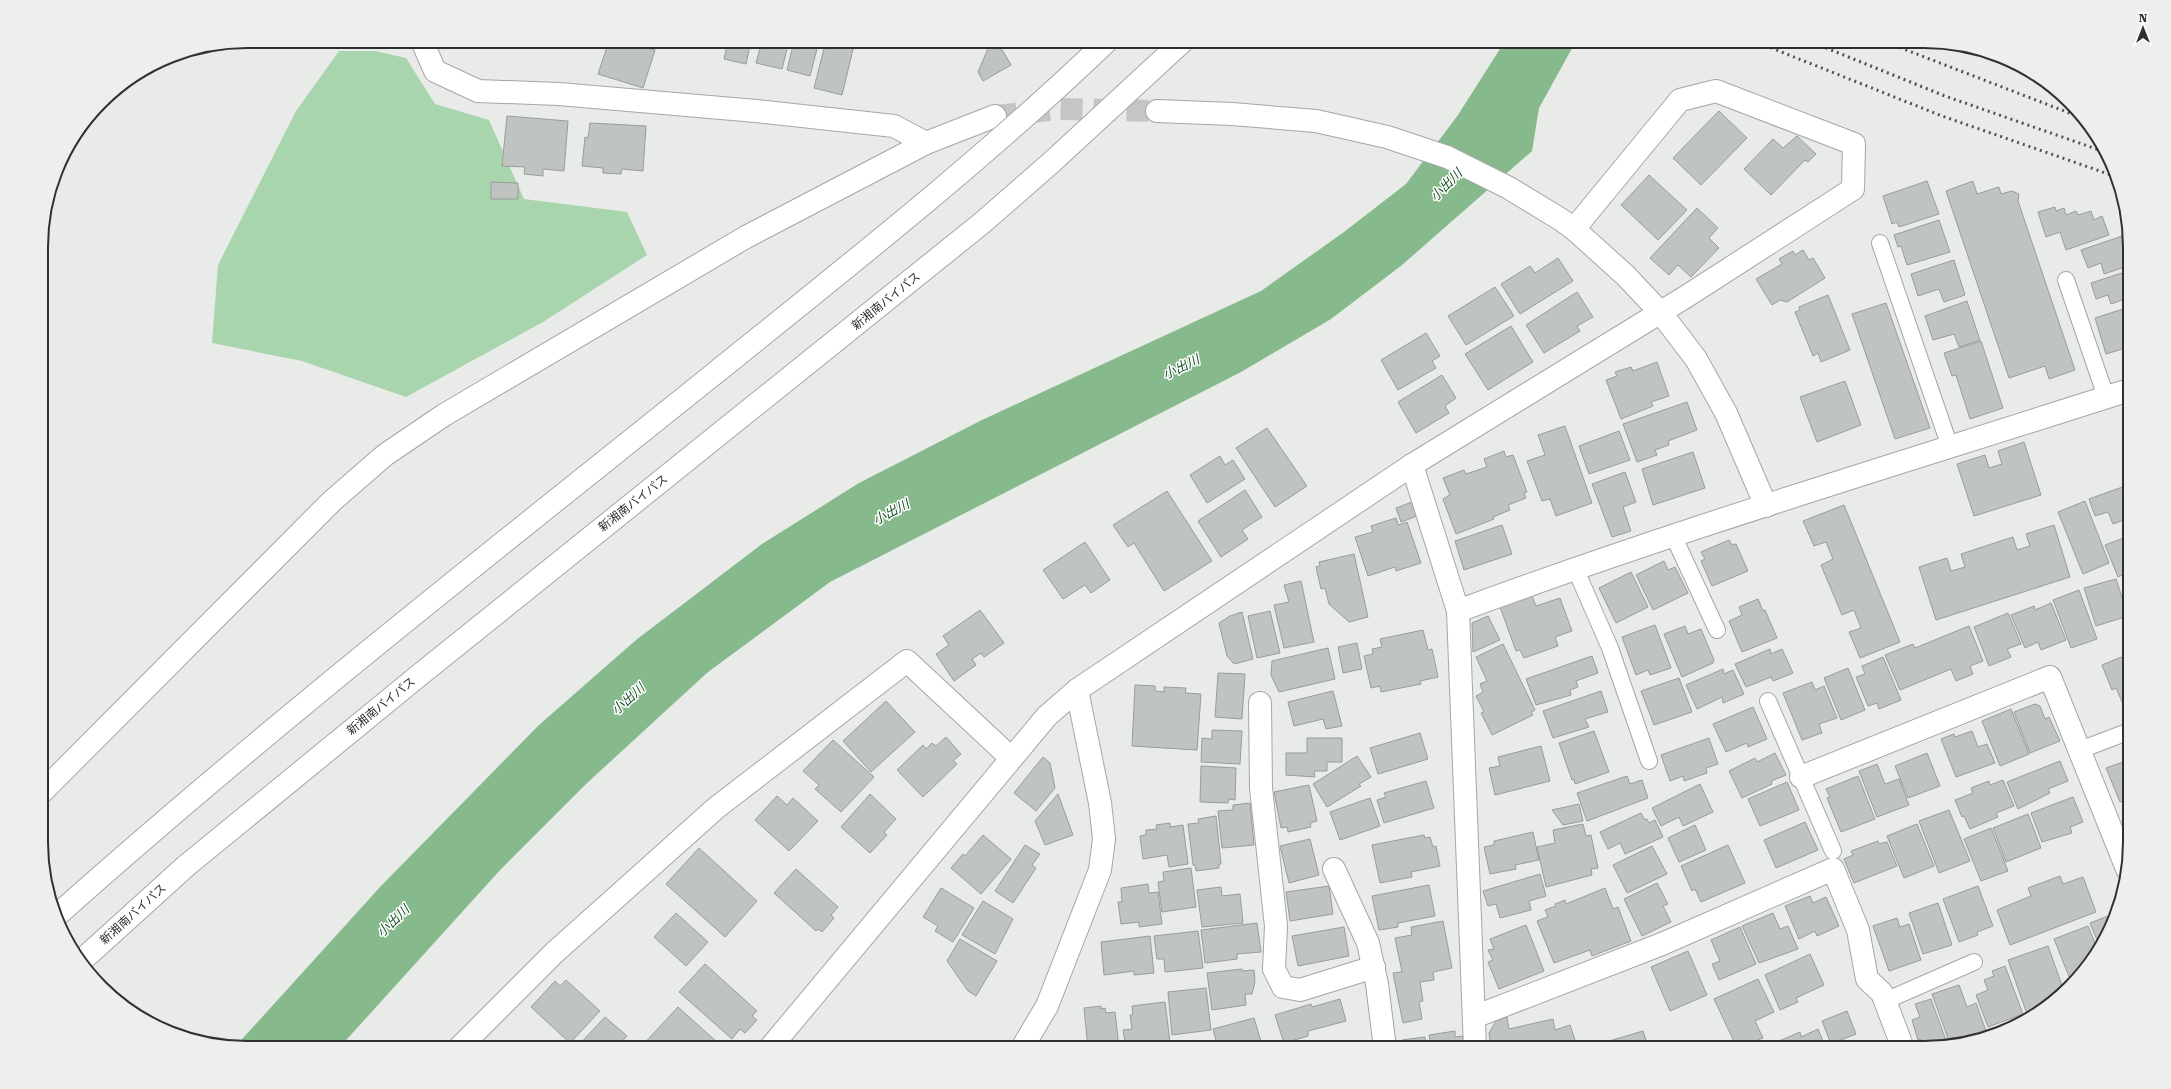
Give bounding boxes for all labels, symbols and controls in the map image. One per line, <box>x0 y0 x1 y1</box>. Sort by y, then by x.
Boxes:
north arrow <box>2123 8 2163 48</box>
text: N <box>2139 12 2148 25</box>
water label: 小出川 <box>1427 164 1467 204</box>
street label: 新湘南バイパス <box>849 269 923 333</box>
water label: 小出川 <box>1160 351 1204 382</box>
street label: 新湘南バイパス <box>596 472 670 534</box>
water label: 小出川 <box>870 495 913 528</box>
street label: 新湘南バイパス <box>344 674 418 738</box>
water label: 小出川 <box>608 679 649 718</box>
street label: 新湘南バイパス <box>97 881 169 947</box>
water label: 小出川 <box>374 901 414 940</box>

